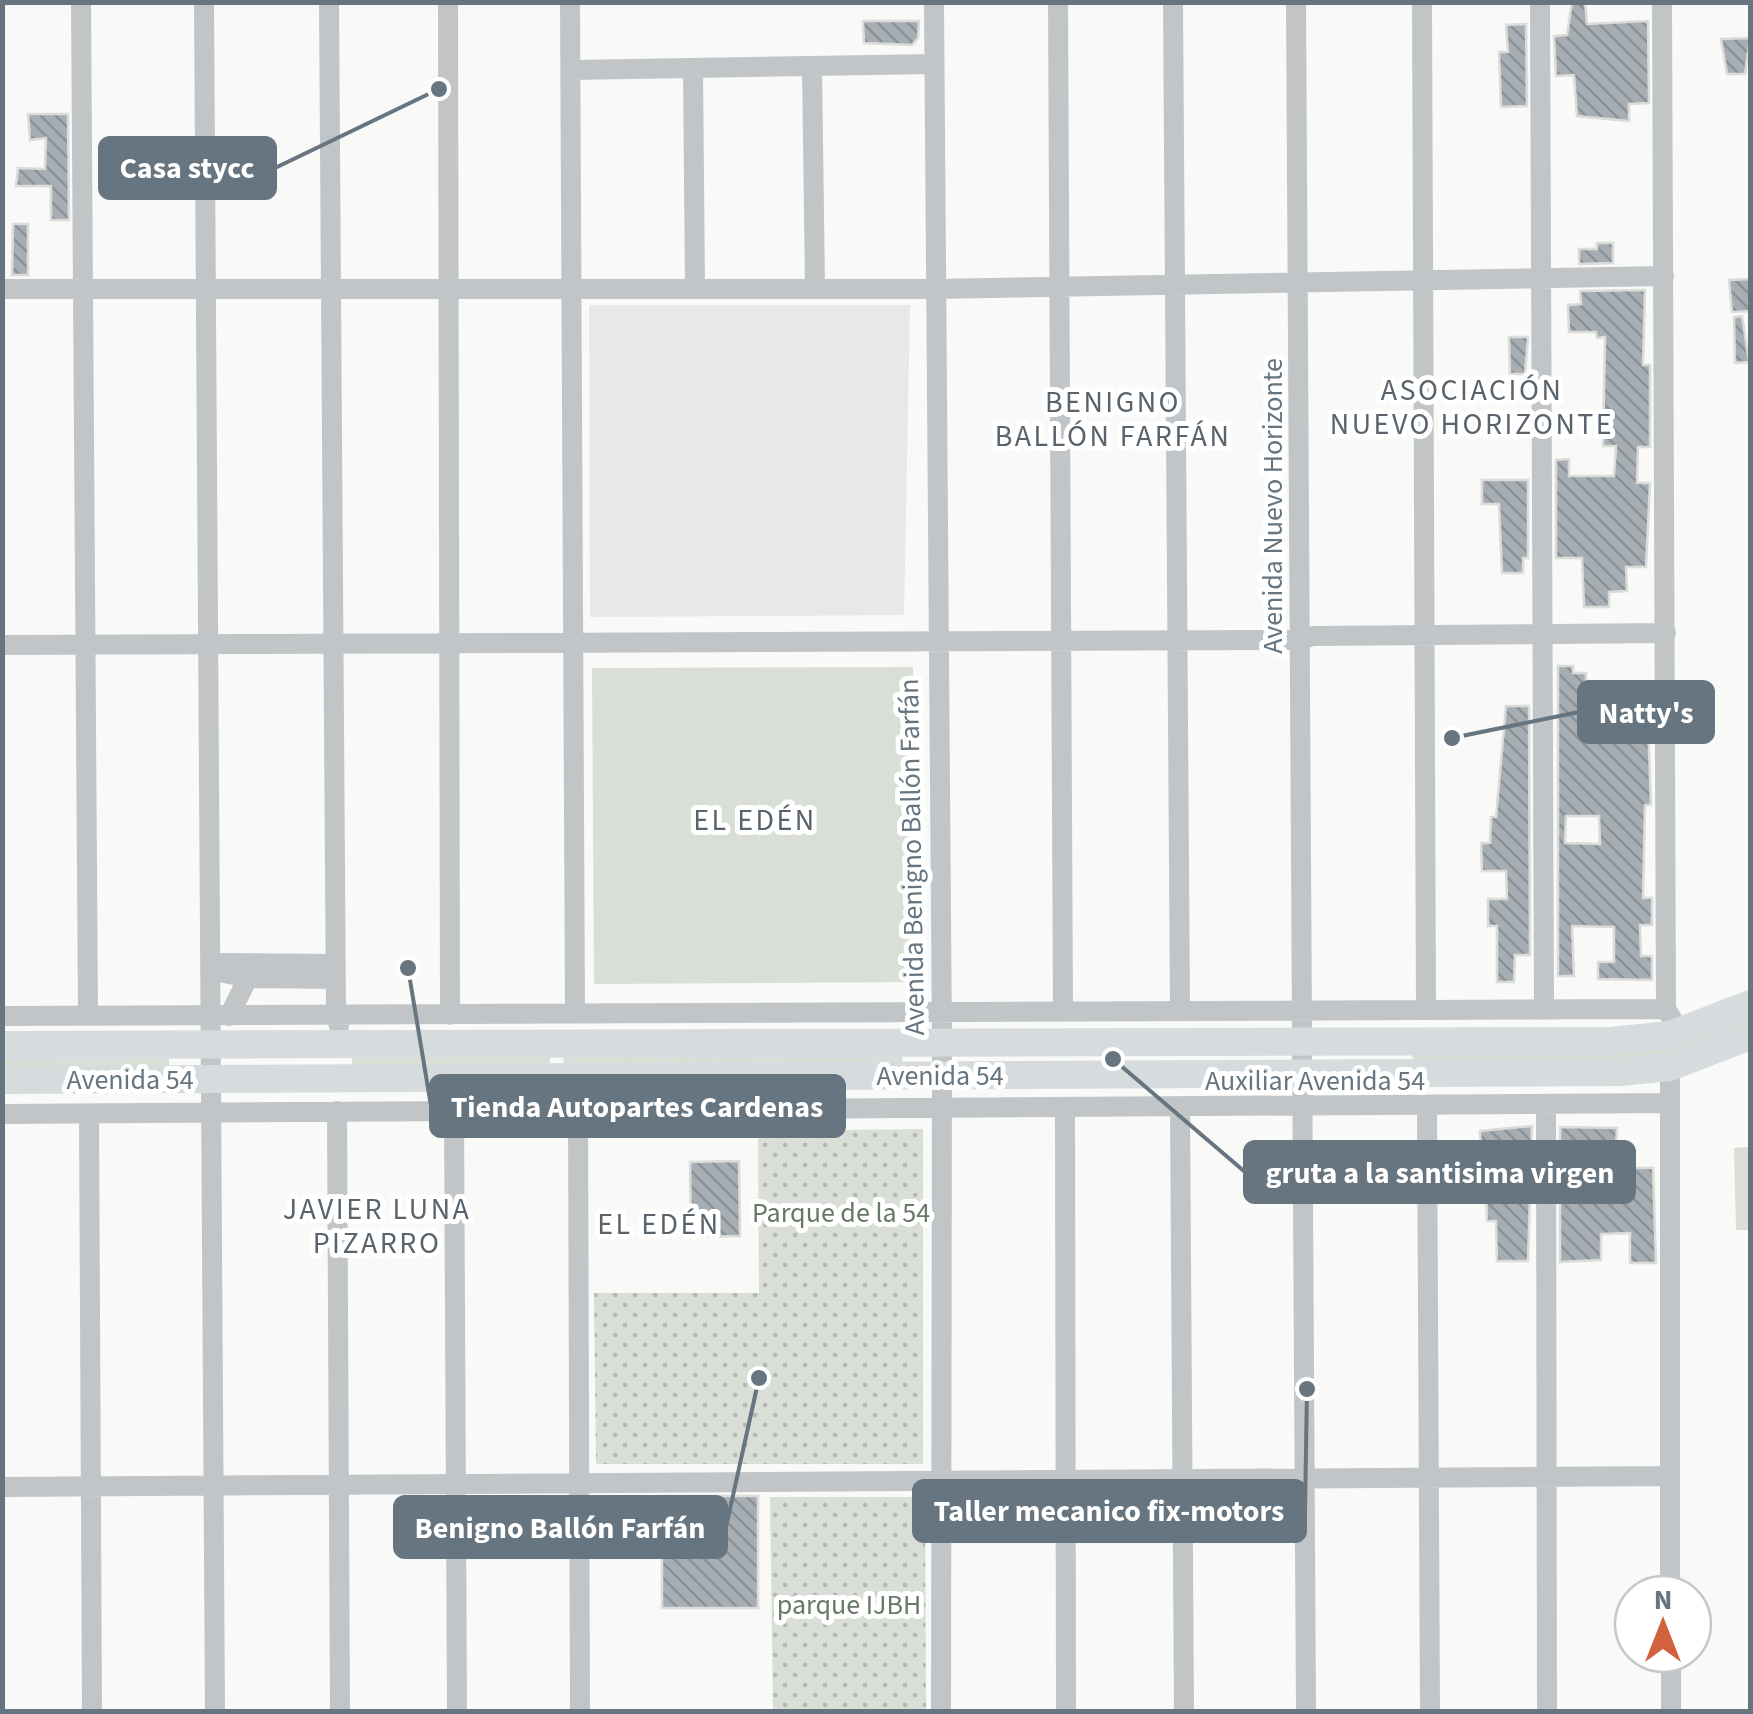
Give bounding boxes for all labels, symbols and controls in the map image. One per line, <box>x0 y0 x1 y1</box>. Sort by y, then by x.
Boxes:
callout: Casa stycc <box>100 138 275 198</box>
text: Casa stycc <box>119 147 255 190</box>
street label: Avenida Nuevo Horizonte <box>1253 358 1293 654</box>
district label: ASOCIACIÓN NUEVO HORIZONTE <box>1330 369 1614 446</box>
district label: BENIGNO BALLÓN FARFÁN <box>995 381 1231 458</box>
street label: Avenida Benigno Ballón Farfán <box>889 678 935 1036</box>
callout: Natty's <box>1579 682 1713 742</box>
text: Natty's <box>1599 692 1693 735</box>
district label: EL EDÉN <box>693 799 817 842</box>
street label: Avenida 54 <box>876 1056 1004 1096</box>
street label: Avenida 54 <box>66 1060 194 1100</box>
street label: Auxiliar Avenida 54 <box>1205 1061 1425 1101</box>
callout: Tienda Autopartes Cardenas <box>431 1076 844 1136</box>
text: Tienda Autopartes Cardenas <box>451 1086 823 1129</box>
callout: gruta a la santisima virgen <box>1245 1142 1634 1202</box>
text: gruta a la santisima virgen <box>1266 1152 1614 1195</box>
district label: JAVIER LUNA PIZARRO <box>283 1188 471 1265</box>
park label: Parque de la 54 <box>752 1193 930 1233</box>
district label: EL EDÉN <box>597 1203 721 1246</box>
callout: Taller mecanico fix-motors <box>914 1481 1305 1541</box>
text: Taller mecanico fix-motors <box>934 1490 1284 1533</box>
callout: Benigno Ballón Farfán <box>395 1497 726 1557</box>
text: Benigno Ballón Farfán <box>415 1507 705 1550</box>
north arrow <box>1613 1574 1713 1674</box>
text: N <box>1654 1580 1672 1620</box>
park label: parque IJBH <box>777 1585 921 1625</box>

